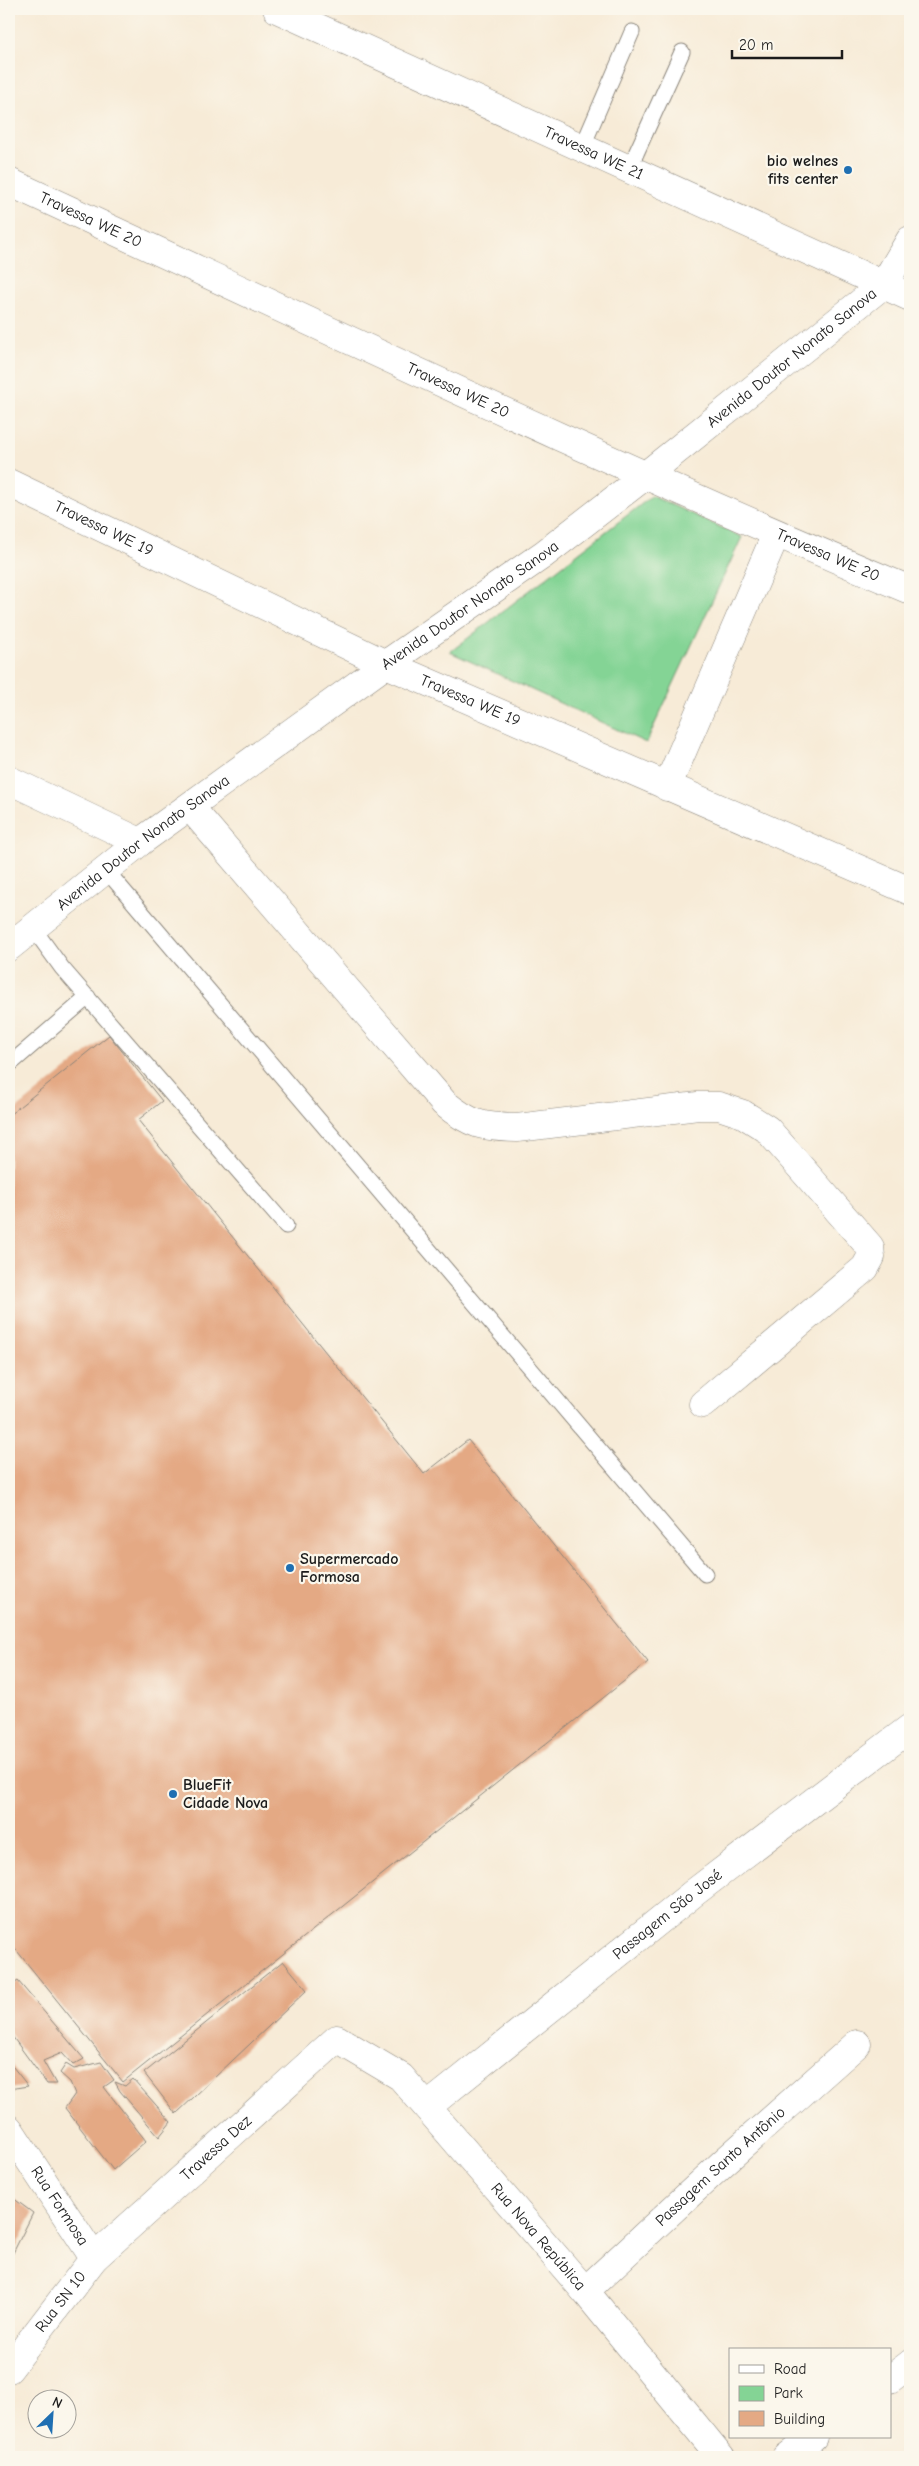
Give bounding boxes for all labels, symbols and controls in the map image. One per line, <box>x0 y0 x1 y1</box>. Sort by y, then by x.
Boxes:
scale bar <box>732 28 842 60</box>
text: 20 m <box>739 36 773 54</box>
street label: Travessa WE 21 <box>541 123 646 184</box>
place label: bio welnes fits center <box>767 152 839 188</box>
marker: bio welnes fits center <box>842 164 854 176</box>
street label: Travessa WE 20 <box>37 188 145 251</box>
street label: Avenida Doutor Nonato Sanova <box>703 285 880 431</box>
street label: Travessa WE 20 <box>404 359 512 422</box>
street label: Travessa WE 19 <box>51 497 156 560</box>
street label: Travessa WE 20 <box>773 525 882 585</box>
street label: Avenida Doutor Nonato Sanova <box>378 537 562 674</box>
street label: Travessa WE 19 <box>417 671 523 730</box>
street label: Avenida Doutor Nonato Sanova <box>53 771 233 914</box>
place label: Supermercado Formosa <box>300 1550 399 1586</box>
marker: Supermercado Formosa <box>284 1562 296 1574</box>
place label: BlueFit Cidade Nova <box>183 1776 268 1812</box>
marker: BlueFit Cidade Nova <box>167 1788 179 1800</box>
street label: Passagem São José <box>609 1866 726 1963</box>
street label: Passagem Santo Antônio <box>652 2103 789 2230</box>
street label: Travessa Dez <box>177 2112 255 2185</box>
street label: Rua Formosa <box>27 2163 92 2249</box>
street label: Rua Nova República <box>487 2179 589 2294</box>
street label: Rua SN 10 <box>32 2267 90 2336</box>
legend <box>729 2348 892 2438</box>
text: Road <box>774 2360 806 2378</box>
text: Park <box>774 2384 803 2402</box>
north arrow <box>28 2388 78 2438</box>
text: N <box>50 2393 65 2412</box>
text: Building <box>774 2410 825 2428</box>

